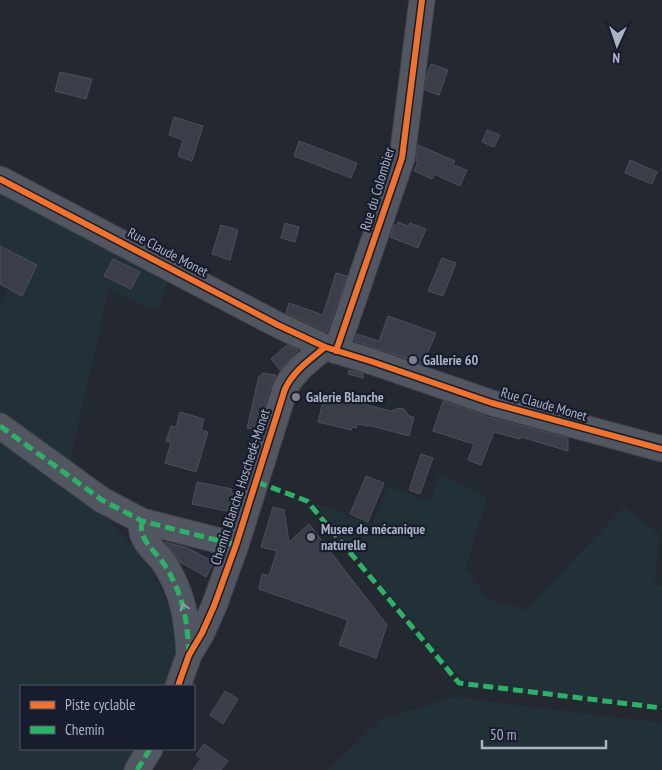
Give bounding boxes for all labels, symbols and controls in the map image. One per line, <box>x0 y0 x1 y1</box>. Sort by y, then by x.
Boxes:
north arrow <box>592 20 642 70</box>
text: N <box>612 49 621 67</box>
street label: Rue du Colombier <box>356 145 398 233</box>
street label: Rue Claude Monet <box>125 223 211 281</box>
place label: Gallerie 60 <box>423 351 478 369</box>
marker: Gallerie 60 <box>407 354 419 366</box>
street label: Rue Claude Monet <box>499 383 589 425</box>
place label: Galerie Blanche <box>306 388 384 406</box>
marker: Galerie Blanche <box>290 391 302 403</box>
street label: Chemin Blanche Hoschedé-Monet <box>206 407 274 567</box>
place label: Musee de mécanique naturelle <box>321 520 425 554</box>
marker: Musee de mécanique naturelle <box>305 531 317 543</box>
one-way arrow <box>179 604 189 612</box>
legend <box>20 685 195 750</box>
text: Piste cyclable <box>65 695 135 714</box>
scale bar <box>482 718 606 750</box>
text: Chemin <box>65 720 104 739</box>
text: 50 m <box>490 725 516 744</box>

